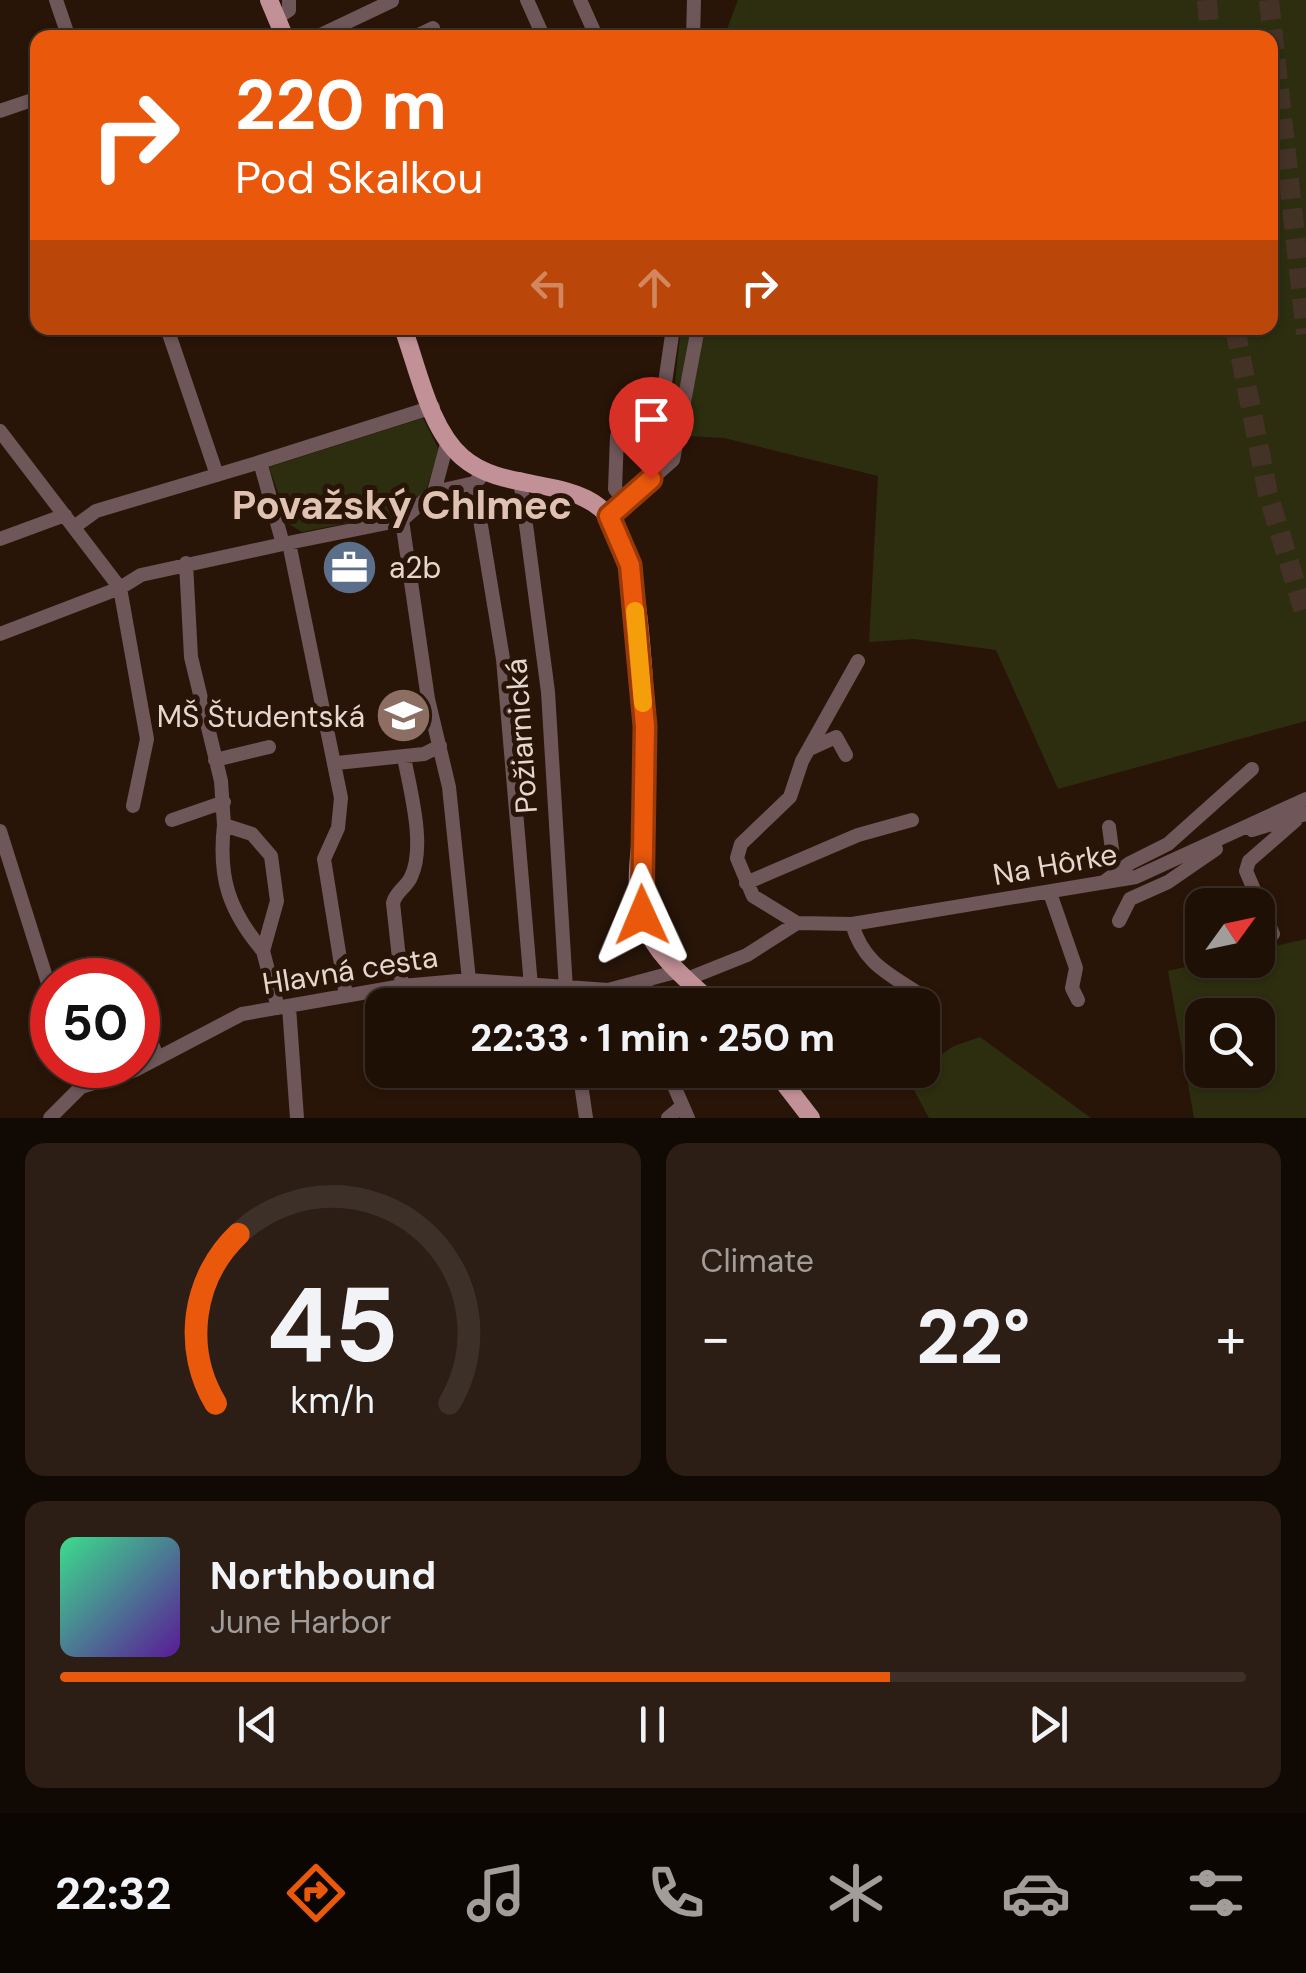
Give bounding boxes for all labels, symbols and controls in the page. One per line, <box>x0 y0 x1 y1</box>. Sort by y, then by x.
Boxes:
text: 220 m <box>235 60 447 151</box>
icon: right <box>70 70 200 200</box>
text: Pod Skalkou <box>235 148 483 207</box>
icon: left <box>522 260 577 315</box>
icon: ahead <box>627 260 682 315</box>
icon: right <box>732 260 787 315</box>
pin <box>609 377 694 480</box>
icon: arrive <box>624 392 679 447</box>
district label: Považský Chlmec <box>232 479 572 531</box>
office icon: a2b <box>320 537 380 597</box>
place label: a2b <box>389 548 441 587</box>
street label: Požiarnická <box>496 657 546 815</box>
school or university icon: MŠ Študentská <box>374 686 434 746</box>
place label: MŠ Študentská <box>157 697 365 736</box>
street label: Na Hôrke <box>990 834 1120 894</box>
position arrow <box>590 863 694 967</box>
north arrow <box>1185 888 1275 978</box>
map controls <box>1185 888 1275 1088</box>
street label: Hlavná cesta <box>260 937 440 1003</box>
speed limit sign: 50 <box>30 958 160 1088</box>
button: search <box>1185 998 1275 1088</box>
text: 22:33 · 1 min · 250 m <box>470 1013 835 1063</box>
text: Climate <box>701 1240 814 1282</box>
text: 45 <box>267 1258 399 1393</box>
text: 22° <box>916 1289 1030 1386</box>
text: − <box>701 1302 731 1374</box>
text: + <box>1216 1302 1246 1374</box>
text: km/h <box>291 1378 375 1424</box>
text: Northbound <box>210 1551 436 1601</box>
text: June Harbor <box>210 1601 391 1643</box>
icon: previous <box>230 1697 285 1752</box>
icon: pause <box>625 1697 680 1752</box>
icon: next <box>1021 1697 1076 1752</box>
icon: directions <box>281 1858 351 1928</box>
icon: music <box>461 1858 531 1928</box>
icon: phone <box>641 1858 711 1928</box>
icon: climate <box>821 1858 891 1928</box>
icon: car <box>1001 1858 1071 1928</box>
icon: filters <box>1181 1858 1251 1928</box>
text: 22:32 <box>55 1864 171 1923</box>

